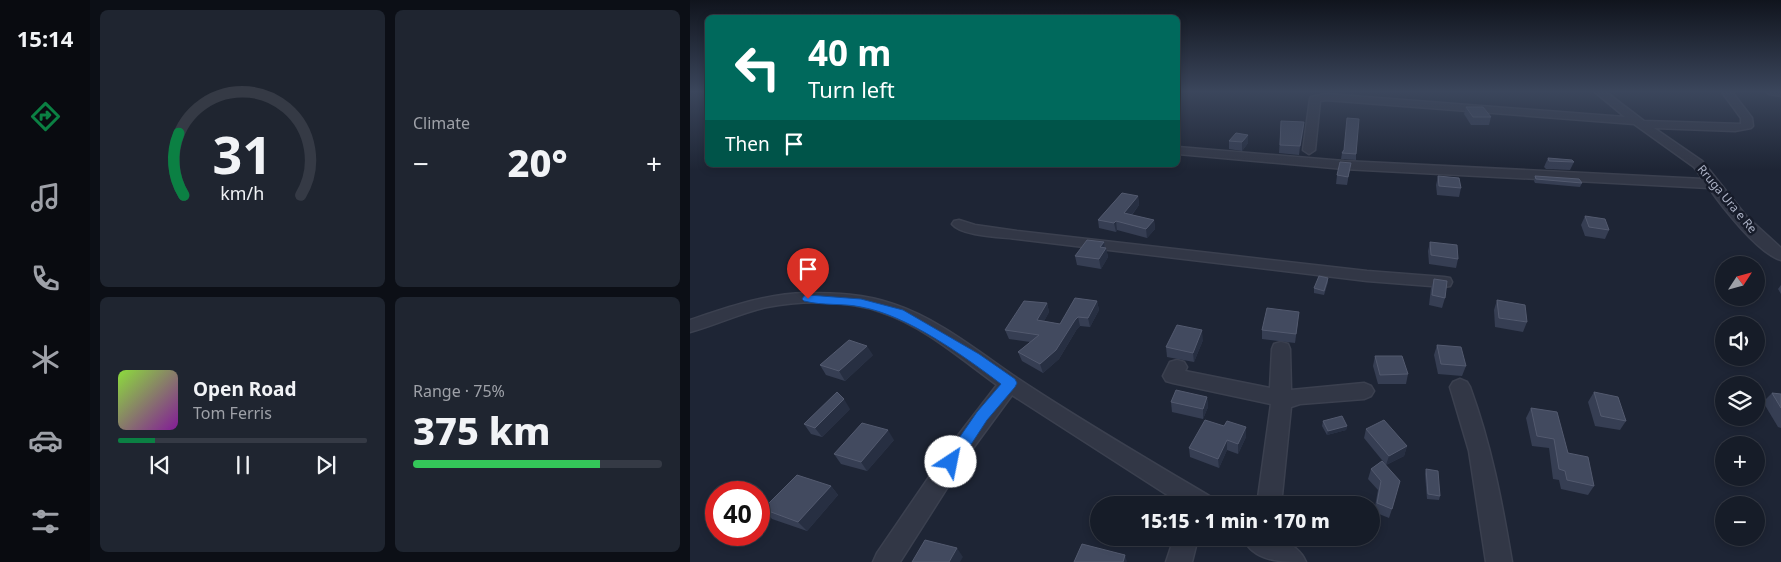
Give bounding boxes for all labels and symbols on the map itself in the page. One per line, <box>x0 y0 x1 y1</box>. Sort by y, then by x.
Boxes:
street label: Rruga Ura e Re <box>1694 161 1761 237</box>
pin <box>787 248 829 299</box>
north arrow <box>1715 256 1765 306</box>
position arrow <box>924 435 976 487</box>
speed limit sign: 40 <box>705 481 770 546</box>

